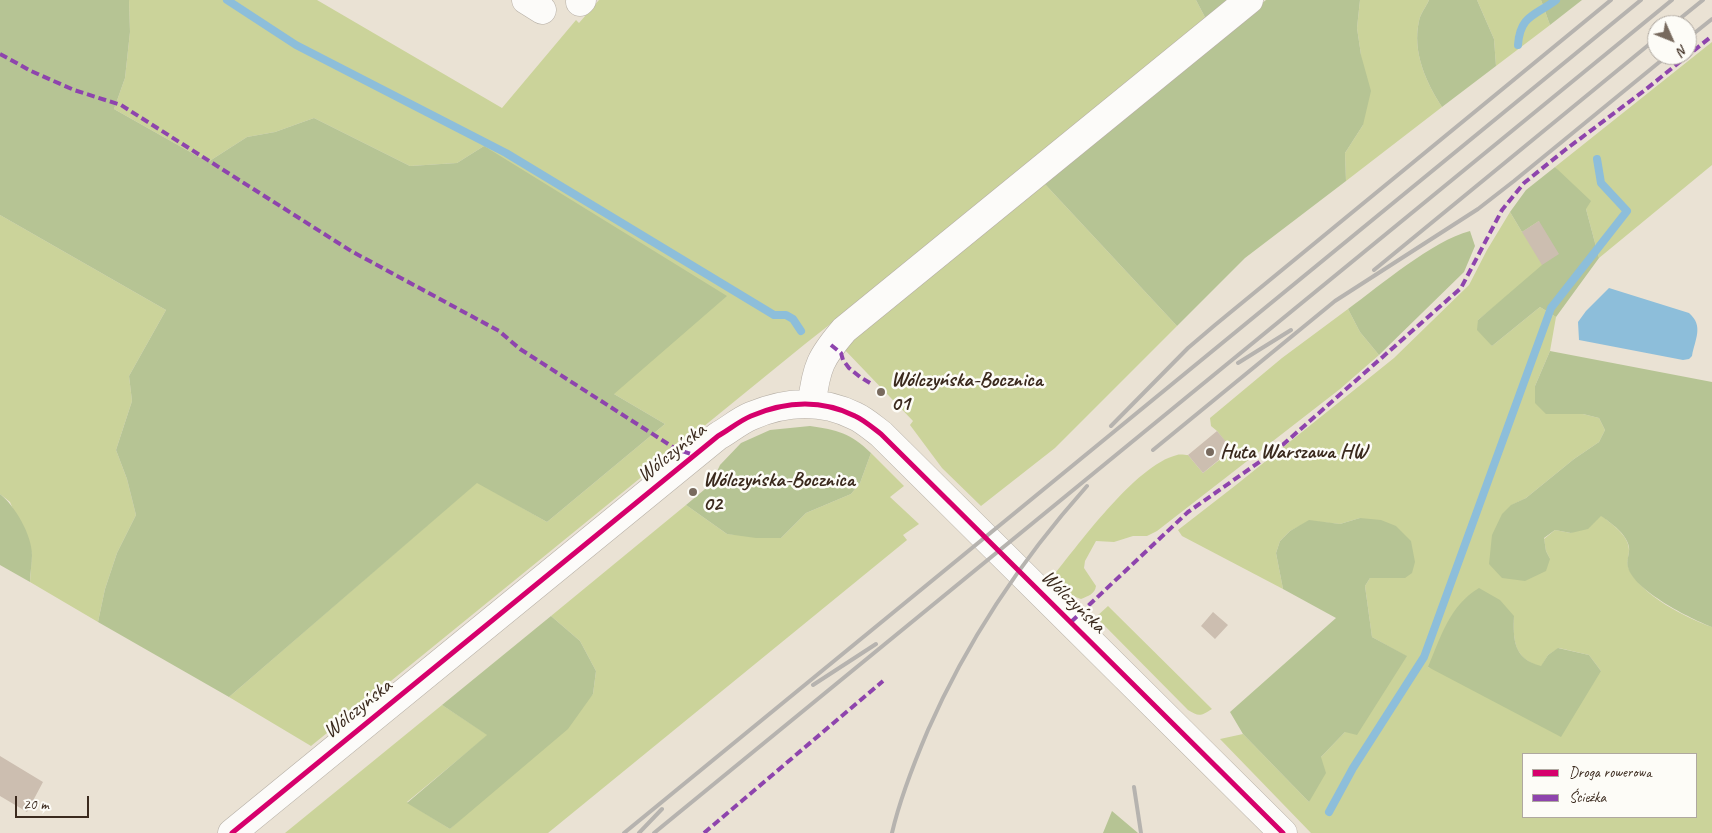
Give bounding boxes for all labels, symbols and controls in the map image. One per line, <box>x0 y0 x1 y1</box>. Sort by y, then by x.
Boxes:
north arrow <box>1647 15 1697 65</box>
text: N <box>1673 41 1692 59</box>
place label: Wólczyńska-Bocznica 01 <box>891 367 1043 417</box>
marker: Wólczyńska-Bocznica 01 <box>875 386 887 398</box>
street label: Wólczyńska <box>633 418 711 488</box>
place label: Huta Warszawa HW <box>1220 439 1367 465</box>
marker: Huta Warszawa HW <box>1204 446 1216 458</box>
place label: Wólczyńska-Bocznica 02 <box>703 467 855 517</box>
marker: Wólczyńska-Bocznica 02 <box>687 486 699 498</box>
street label: Wólczyńska <box>1035 565 1111 639</box>
street label: Wólczyńska <box>319 674 397 744</box>
legend <box>1522 753 1697 818</box>
text: Droga rowerowa <box>1569 763 1651 782</box>
scale bar <box>18 786 91 818</box>
text: Ścieżka <box>1569 788 1606 807</box>
text: 20 m <box>23 795 49 814</box>

